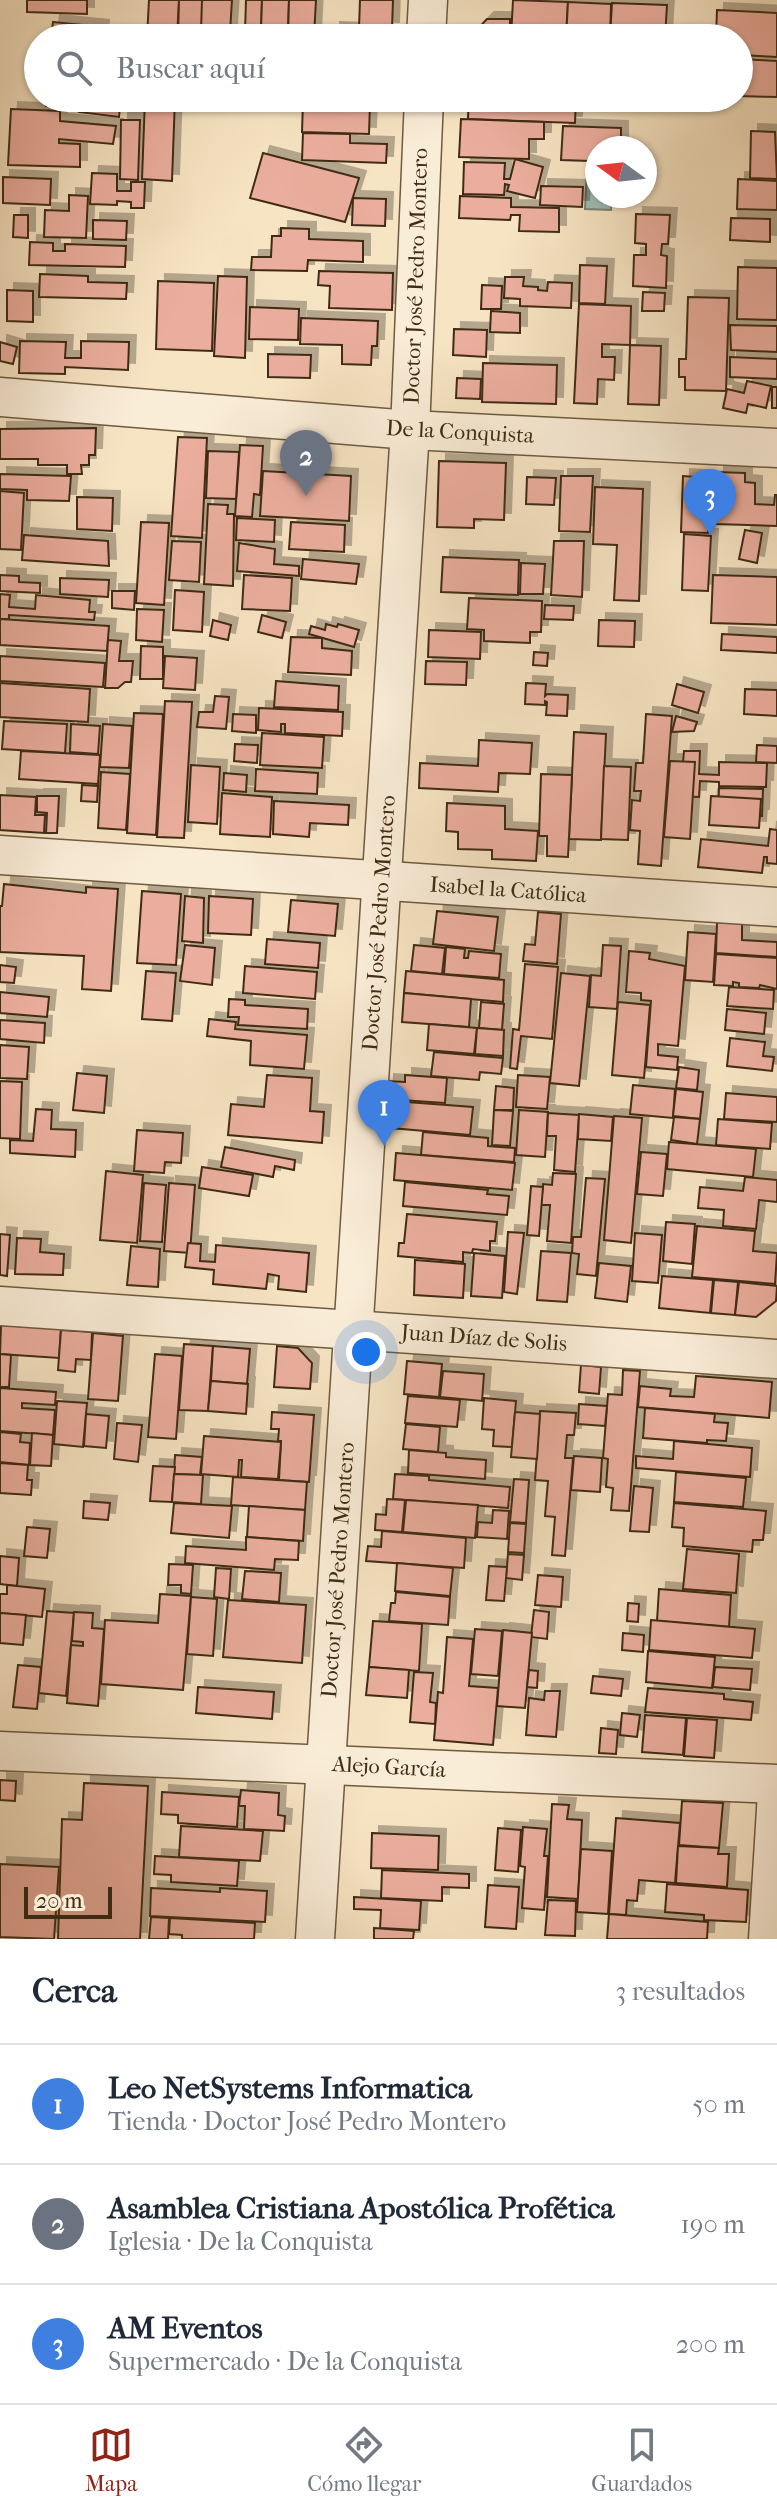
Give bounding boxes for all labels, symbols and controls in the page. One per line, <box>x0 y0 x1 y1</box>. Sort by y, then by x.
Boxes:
search box <box>24 24 753 112</box>
icon: search <box>52 46 96 90</box>
text: Buscar aquí <box>116 51 265 86</box>
north arrow <box>585 136 657 208</box>
street label: Doctor José Pedro Montero <box>399 147 433 405</box>
street label: De la Conquista <box>385 415 536 449</box>
pin: 2 <box>280 430 332 496</box>
pin: 3 <box>684 469 736 535</box>
street label: Doctor José Pedro Montero <box>357 794 401 1052</box>
street label: Isabel la Católica <box>429 872 588 909</box>
pin: 1 <box>358 1080 410 1146</box>
street label: Juan Díaz de Solis <box>398 1319 568 1357</box>
your location <box>346 1332 386 1372</box>
street label: Doctor José Pedro Montero <box>316 1441 360 1699</box>
street label: Alejo García <box>330 1751 447 1783</box>
scale bar <box>24 1883 112 1919</box>
text: 20 m <box>36 1888 82 1914</box>
text: Cerca <box>32 1971 117 2011</box>
text: 3 resultados <box>615 1976 745 2007</box>
text: Leo NetSystems Informatica <box>108 2071 472 2106</box>
text: 1 <box>53 2089 63 2120</box>
text: 50 m <box>692 2089 745 2120</box>
text: Tienda · Doctor José Pedro Montero <box>108 2106 506 2137</box>
text: Asamblea Cristiana Apostólica Profética <box>108 2191 614 2226</box>
text: 2 <box>51 2209 65 2240</box>
text: 190 m <box>681 2209 745 2240</box>
text: Iglesia · De la Conquista <box>108 2226 373 2257</box>
text: AM Eventos <box>108 2311 263 2346</box>
text: 3 <box>53 2329 63 2360</box>
text: 200 m <box>676 2329 745 2360</box>
text: Supermercado · De la Conquista <box>108 2346 462 2377</box>
tab: Mapa <box>85 2423 137 2497</box>
tab: Cómo llegar <box>307 2423 421 2497</box>
tab: Guardados <box>591 2423 692 2497</box>

